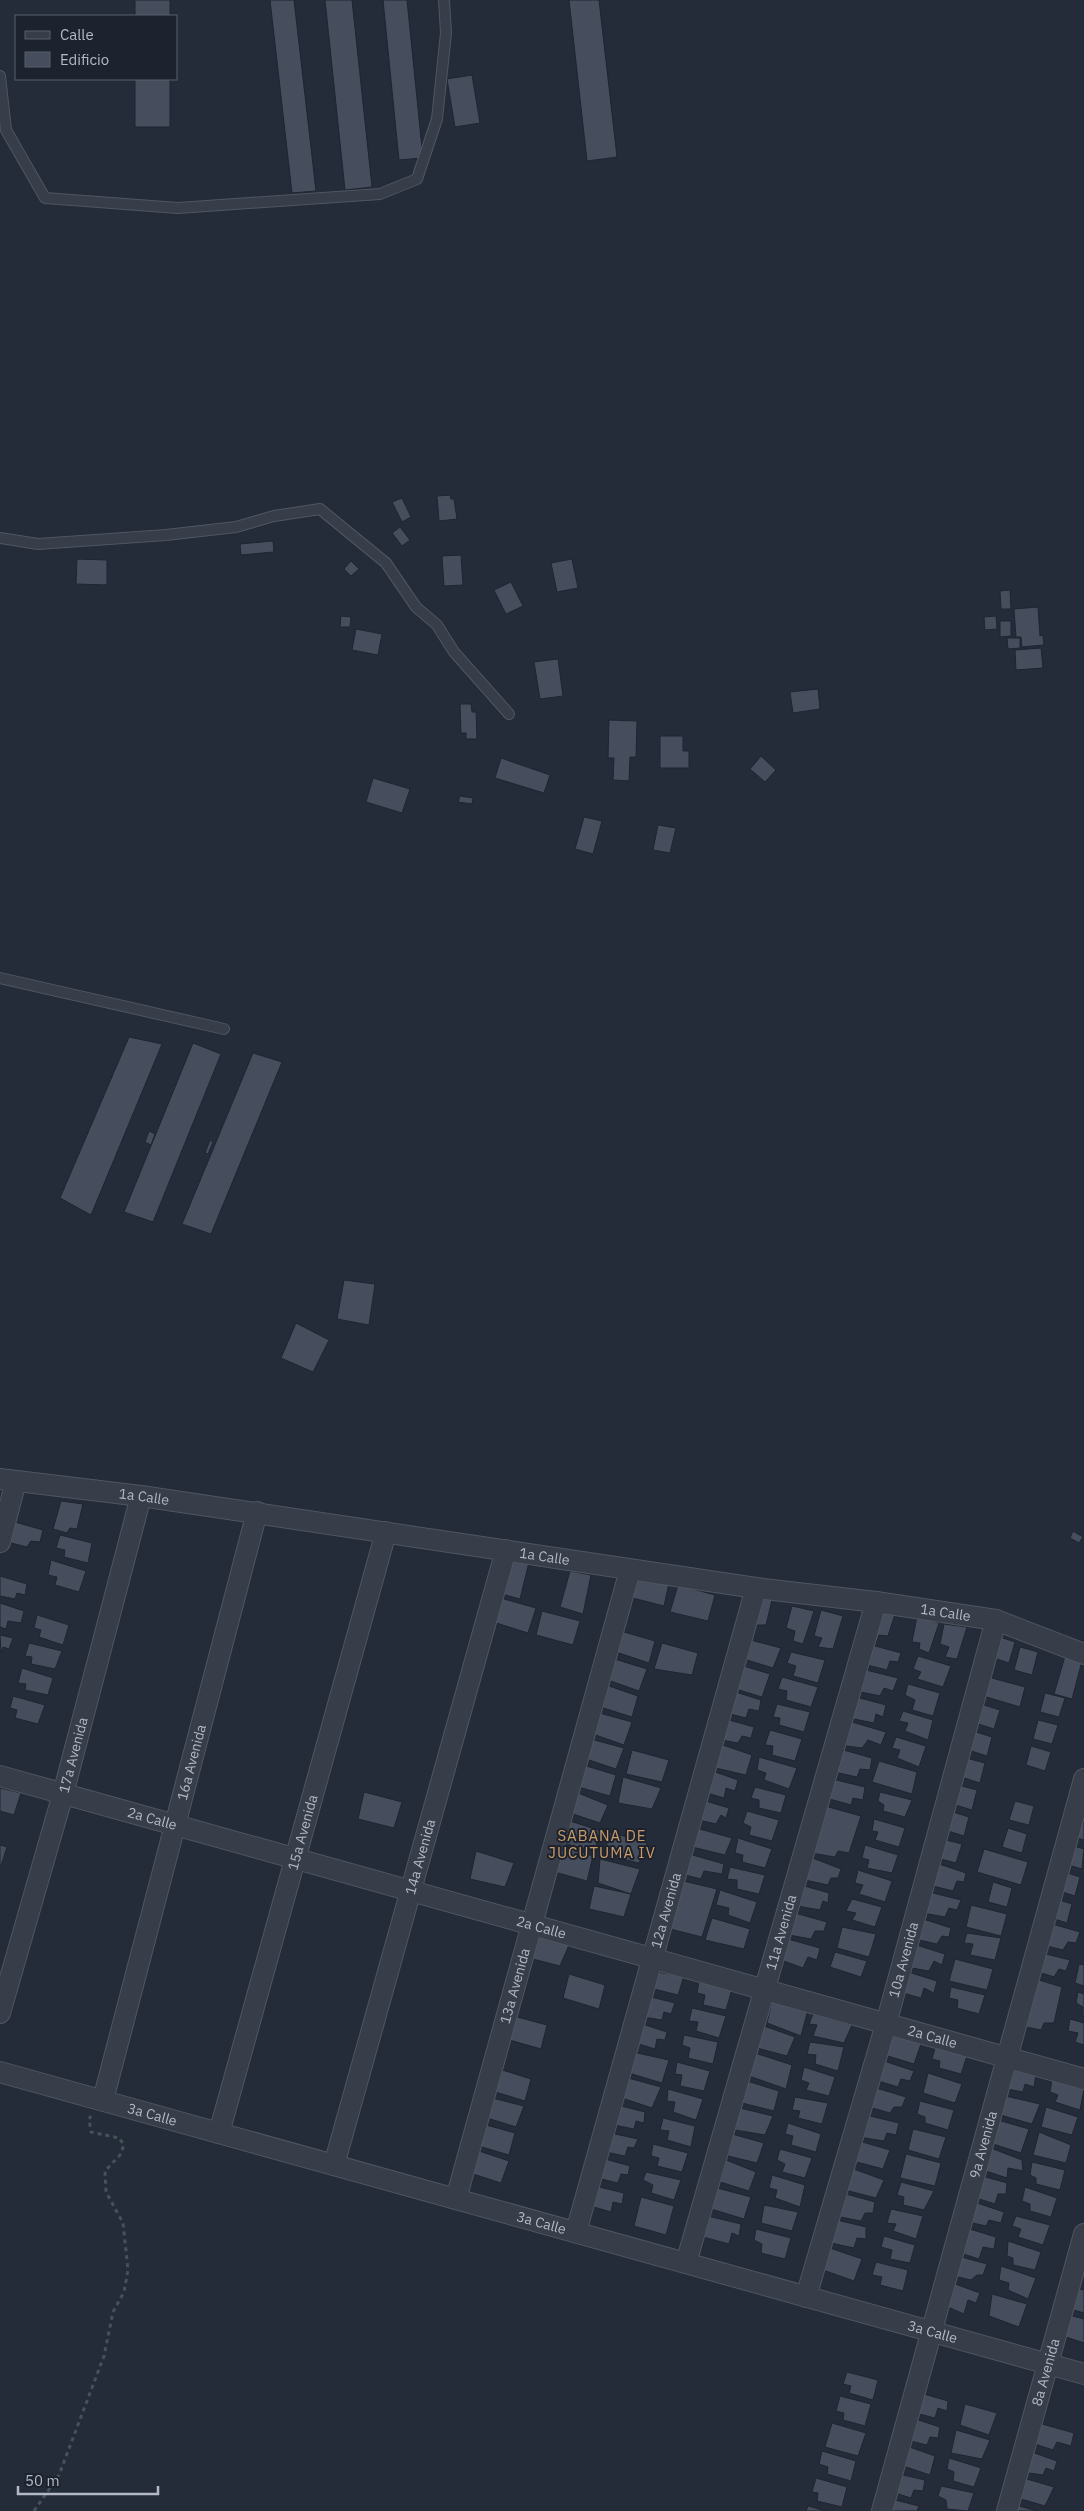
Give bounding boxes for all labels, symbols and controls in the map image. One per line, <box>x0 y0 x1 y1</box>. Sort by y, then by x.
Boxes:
legend <box>15 15 178 80</box>
text: Calle <box>60 25 94 44</box>
text: Edificio <box>60 50 109 69</box>
street label: 1a Calle <box>118 1484 171 1509</box>
street label: 1a Calle <box>518 1544 571 1569</box>
street label: 1a Calle <box>919 1600 972 1625</box>
street label: 17a Avenida <box>55 1715 92 1795</box>
street label: 16a Avenida <box>173 1722 210 1802</box>
street label: 15a Avenida <box>283 1792 322 1872</box>
street label: 2a Calle <box>125 1803 179 1834</box>
street label: 14a Avenida <box>401 1816 439 1897</box>
district label: SABANA DE JUCUTUMA IV <box>548 1826 656 1862</box>
street label: 12a Avenida <box>647 1870 685 1950</box>
street label: 11a Avenida <box>762 1892 801 1972</box>
street label: 2a Calle <box>514 1912 568 1943</box>
street label: 10a Avenida <box>885 1919 923 2000</box>
street label: 13a Avenida <box>496 1946 534 2026</box>
street label: 2a Calle <box>905 2021 959 2052</box>
street label: 3a Calle <box>125 2099 179 2130</box>
street label: 9a Avenida <box>965 2108 1001 2181</box>
street label: 3a Calle <box>515 2207 568 2238</box>
street label: 3a Calle <box>906 2316 960 2347</box>
street label: 8a Avenida <box>1028 2336 1064 2408</box>
scale bar <box>18 2464 158 2496</box>
text: 50 m <box>25 2471 60 2490</box>

